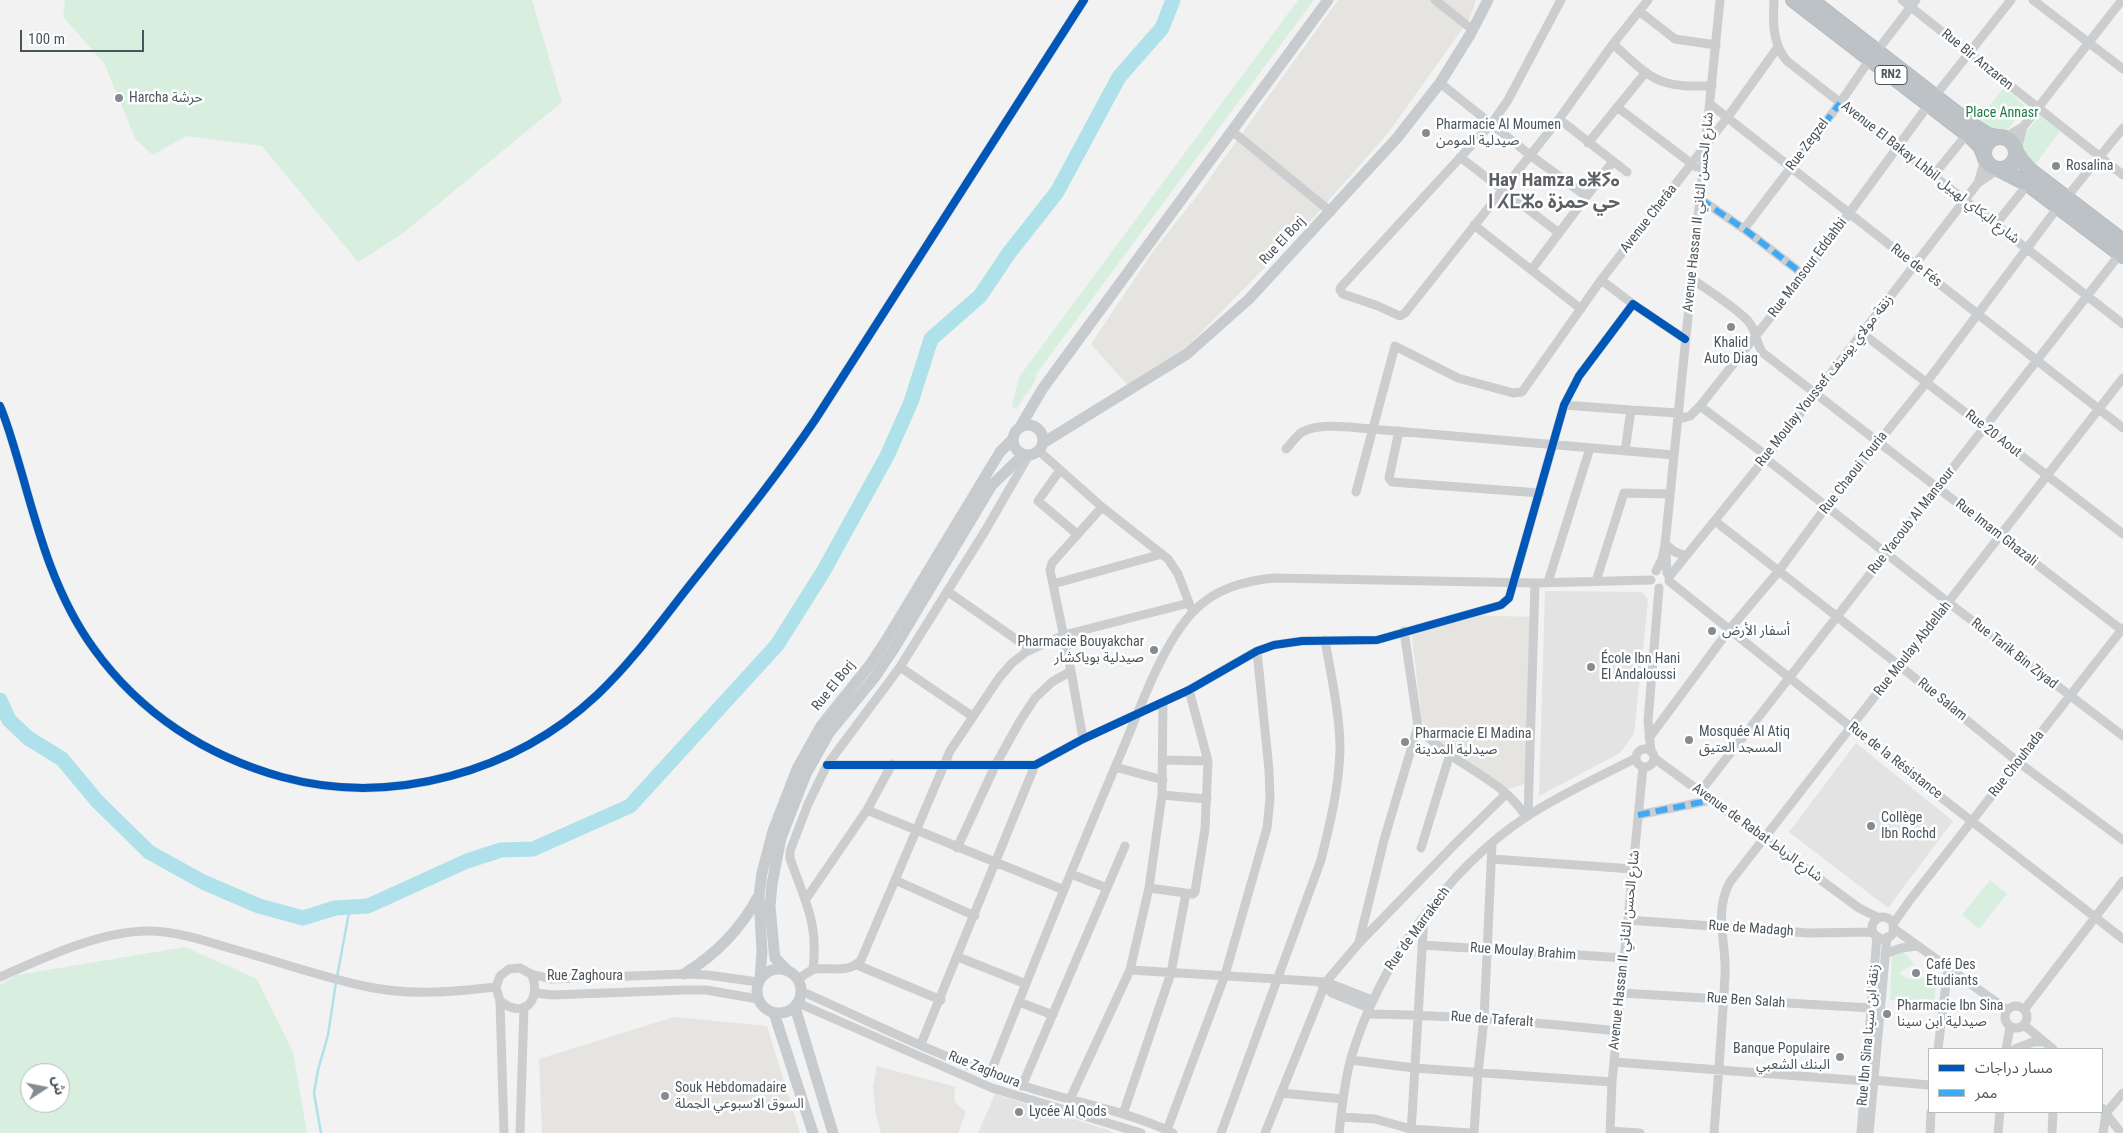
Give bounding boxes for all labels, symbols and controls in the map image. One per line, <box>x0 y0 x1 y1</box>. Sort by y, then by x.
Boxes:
scale bar <box>22 20 146 52</box>
street label: Rue Bir Anzaren <box>1938 26 2016 94</box>
text: 100 m <box>28 30 65 48</box>
road number: RN2 <box>1875 66 1907 84</box>
place label: Harcha حرشة <box>129 90 203 106</box>
marker: Harcha حرشة <box>113 92 125 104</box>
street label: Avenue El Bakay Lhbil شارع البكاي لهبيل <box>1838 98 2022 248</box>
park label: Place Annasr <box>1966 105 2038 121</box>
street label: Avenue Hassan II شارع الحسن الثاني <box>1680 111 1718 313</box>
street label: Rue Zegzel <box>1783 116 1833 174</box>
place label: Pharmacie Al Moumen صيدلية المومن <box>1436 117 1561 150</box>
marker: Pharmacie Al Moumen صيدلية المومن <box>1420 127 1432 139</box>
place label: Rosalina <box>2066 158 2113 174</box>
marker: Rosalina <box>2050 160 2062 172</box>
district label: Hay Hamza ⴰⵥⵢⴰ ⵏ ⵃⵎⵣⴰ حي حمزة <box>1488 170 1620 214</box>
street label: Avenue Cherâa <box>1617 181 1681 257</box>
street label: Rue El Borj <box>1257 214 1309 268</box>
street label: Rue Mansour Eddahbi <box>1765 215 1851 321</box>
street label: Rue de Fés <box>1887 241 1945 291</box>
street label: Rue Moulay Youssef زنقة مولاي يوسف <box>1753 292 1897 470</box>
marker: Khalid Auto Diag <box>1725 321 1737 333</box>
place label: Khalid Auto Diag <box>1704 335 1758 368</box>
street label: Rue 20 Aout <box>1961 407 2025 461</box>
street label: Rue Chaoui Touria <box>1817 428 1891 518</box>
street label: Rue Yacoub Al Mansour <box>1865 464 1959 578</box>
street label: Rue Imam Ghazali <box>1952 496 2040 570</box>
street label: Rue Moulay Abdellah <box>1871 598 1955 700</box>
street label: Rue Tarik Bin Ziyad <box>1967 615 2061 693</box>
place label: أسفار الأرض <box>1722 623 1790 639</box>
marker: أسفار الأرض <box>1706 625 1718 637</box>
place label: Pharmacie Bouyakchar صيدلية بوياكشار <box>1018 634 1144 666</box>
marker: Pharmacie Bouyakchar صيدلية بوياكشار <box>1148 644 1160 656</box>
place label: École Ibn Hani El Andaloussi <box>1601 651 1680 684</box>
street label: Rue El Borj <box>809 658 859 714</box>
marker: École Ibn Hani El Andaloussi <box>1585 661 1597 673</box>
street label: Rue Salam <box>1914 675 1970 725</box>
street label: Rue de la Résistance <box>1845 719 1945 803</box>
place label: Mosquée Al Atiq المسجد العتيق <box>1699 724 1790 756</box>
place label: Pharmacie El Madina صيدلية المدينة <box>1415 726 1532 759</box>
street label: Rue Chouhada <box>1986 727 2048 801</box>
marker: Mosquée Al Atiq المسجد العتيق <box>1683 734 1695 746</box>
marker: Pharmacie El Madina صيدلية المدينة <box>1399 736 1411 748</box>
street label: Avenue de Rabat شارع الرباط <box>1689 780 1825 886</box>
place label: Collège Ibn Rochd <box>1881 810 1936 842</box>
marker: Collège Ibn Rochd <box>1865 820 1877 832</box>
street label: Avenue Hassan II شارع الحسن الثاني <box>1606 849 1644 1051</box>
street label: Rue de Marrakech <box>1382 884 1454 974</box>
street label: Rue de Madagh <box>1708 918 1794 940</box>
street label: Rue Moulay Brahim <box>1470 940 1576 964</box>
place label: Café Des Etudiants <box>1926 957 1978 990</box>
street label: Rue Ibn Sina زنقة ابن سينا <box>1854 963 1884 1107</box>
marker: Café Des Etudiants <box>1910 967 1922 979</box>
street label: Rue Zaghoura <box>547 968 623 984</box>
street label: Rue Ben Salah <box>1706 990 1786 1012</box>
place label: Pharmacie Ibn Sina صيدلية ابن سينا <box>1897 998 2004 1030</box>
marker: Pharmacie Ibn Sina صيدلية ابن سينا <box>1881 1008 1893 1020</box>
street label: Rue de Taferalt <box>1450 1009 1534 1031</box>
place label: Banque Populaire البنك الشعبي <box>1733 1041 1830 1074</box>
street label: Rue Zaghoura <box>946 1048 1022 1092</box>
legend <box>1928 1048 2103 1113</box>
marker: Banque Populaire البنك الشعبي <box>1834 1051 1846 1063</box>
text: مسار دراجات <box>1975 1059 2053 1077</box>
north arrow <box>20 1063 70 1113</box>
text: ش <box>49 1074 68 1096</box>
place label: Souk Hebdomadaire السوق الاسبوعي الجملة <box>675 1080 804 1112</box>
text: ممر <box>1975 1084 1998 1102</box>
marker: Souk Hebdomadaire السوق الاسبوعي الجملة <box>659 1090 671 1102</box>
place label: Lycée Al Qods <box>1029 1104 1107 1120</box>
marker: Lycée Al Qods <box>1013 1106 1025 1118</box>

